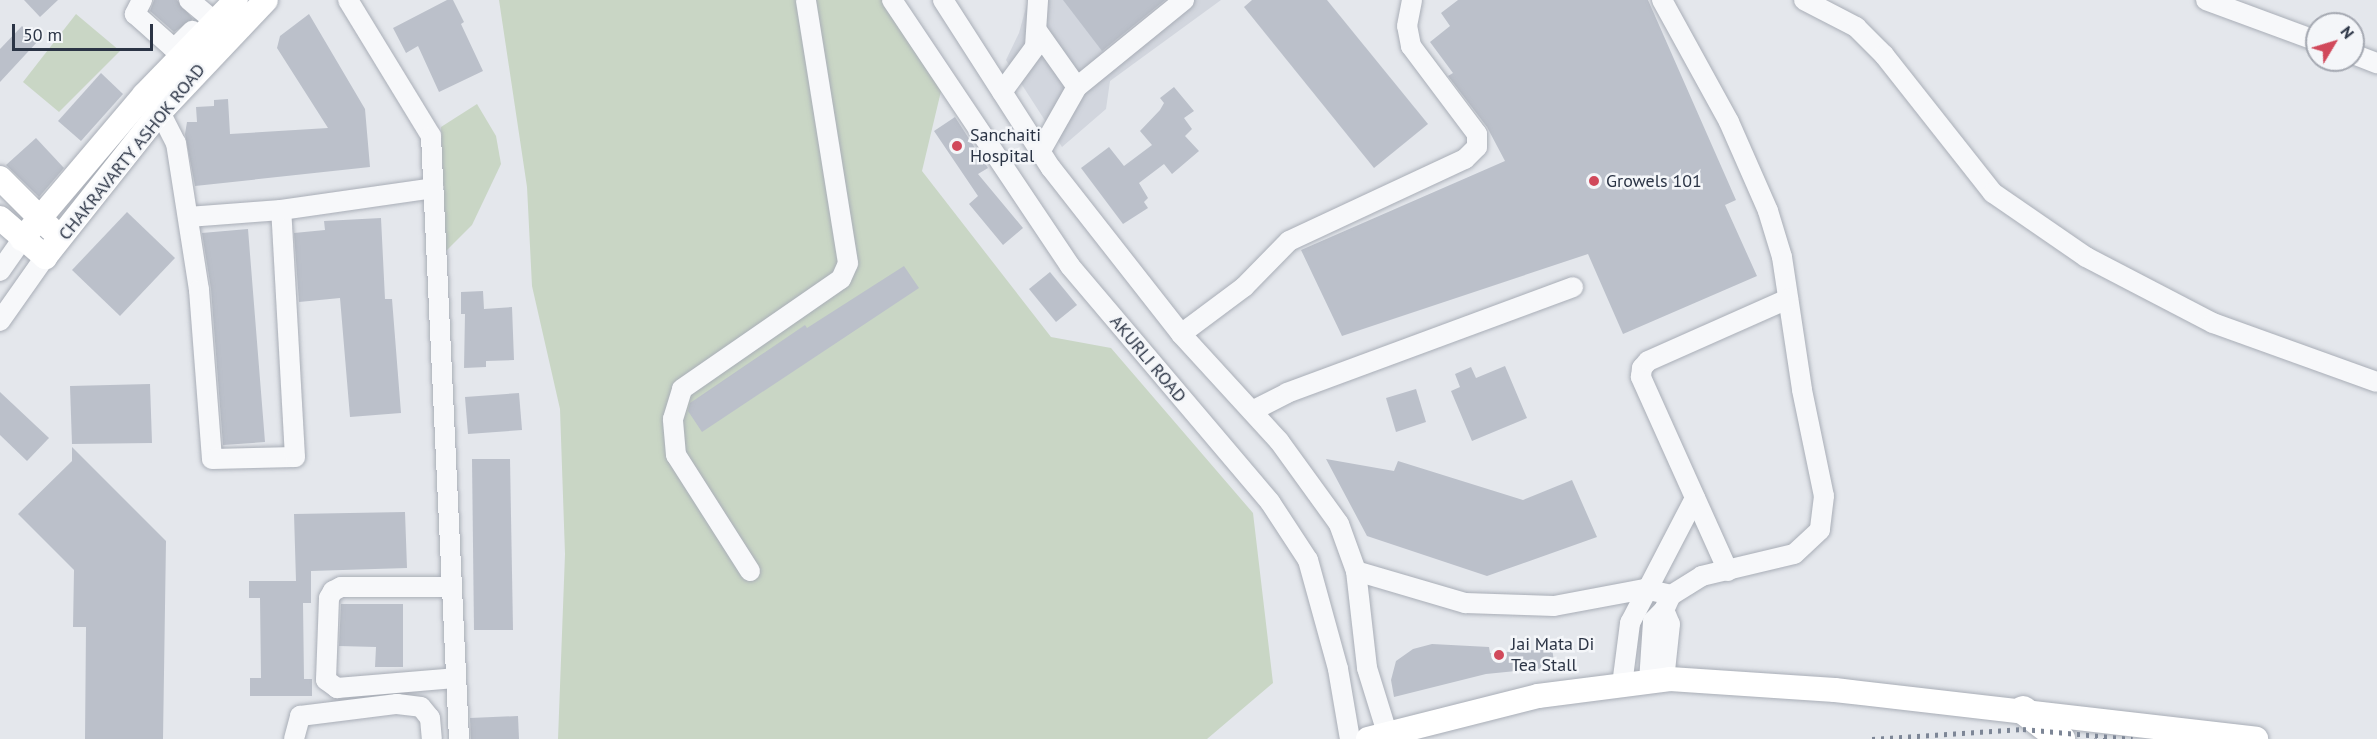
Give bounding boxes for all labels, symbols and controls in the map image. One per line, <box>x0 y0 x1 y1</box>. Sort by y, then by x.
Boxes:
scale bar <box>15 12 156 50</box>
north arrow <box>2305 12 2365 72</box>
text: N <box>2336 22 2359 42</box>
text: 50 m <box>23 23 62 46</box>
street label: CHAKRAVARTY ASHOK ROAD <box>54 59 210 245</box>
place label: Sanchaiti Hospital <box>970 125 1041 168</box>
marker: Sanchaiti Hospital <box>948 137 966 155</box>
place label: Growels 101 <box>1606 170 1702 192</box>
marker: Growels 101 <box>1587 174 1601 188</box>
street label: AKURLI ROAD <box>1105 311 1191 407</box>
place label: Jai Mata Di Tea Stall <box>1511 634 1594 676</box>
marker: Jai Mata Di Tea Stall <box>1492 648 1506 662</box>

